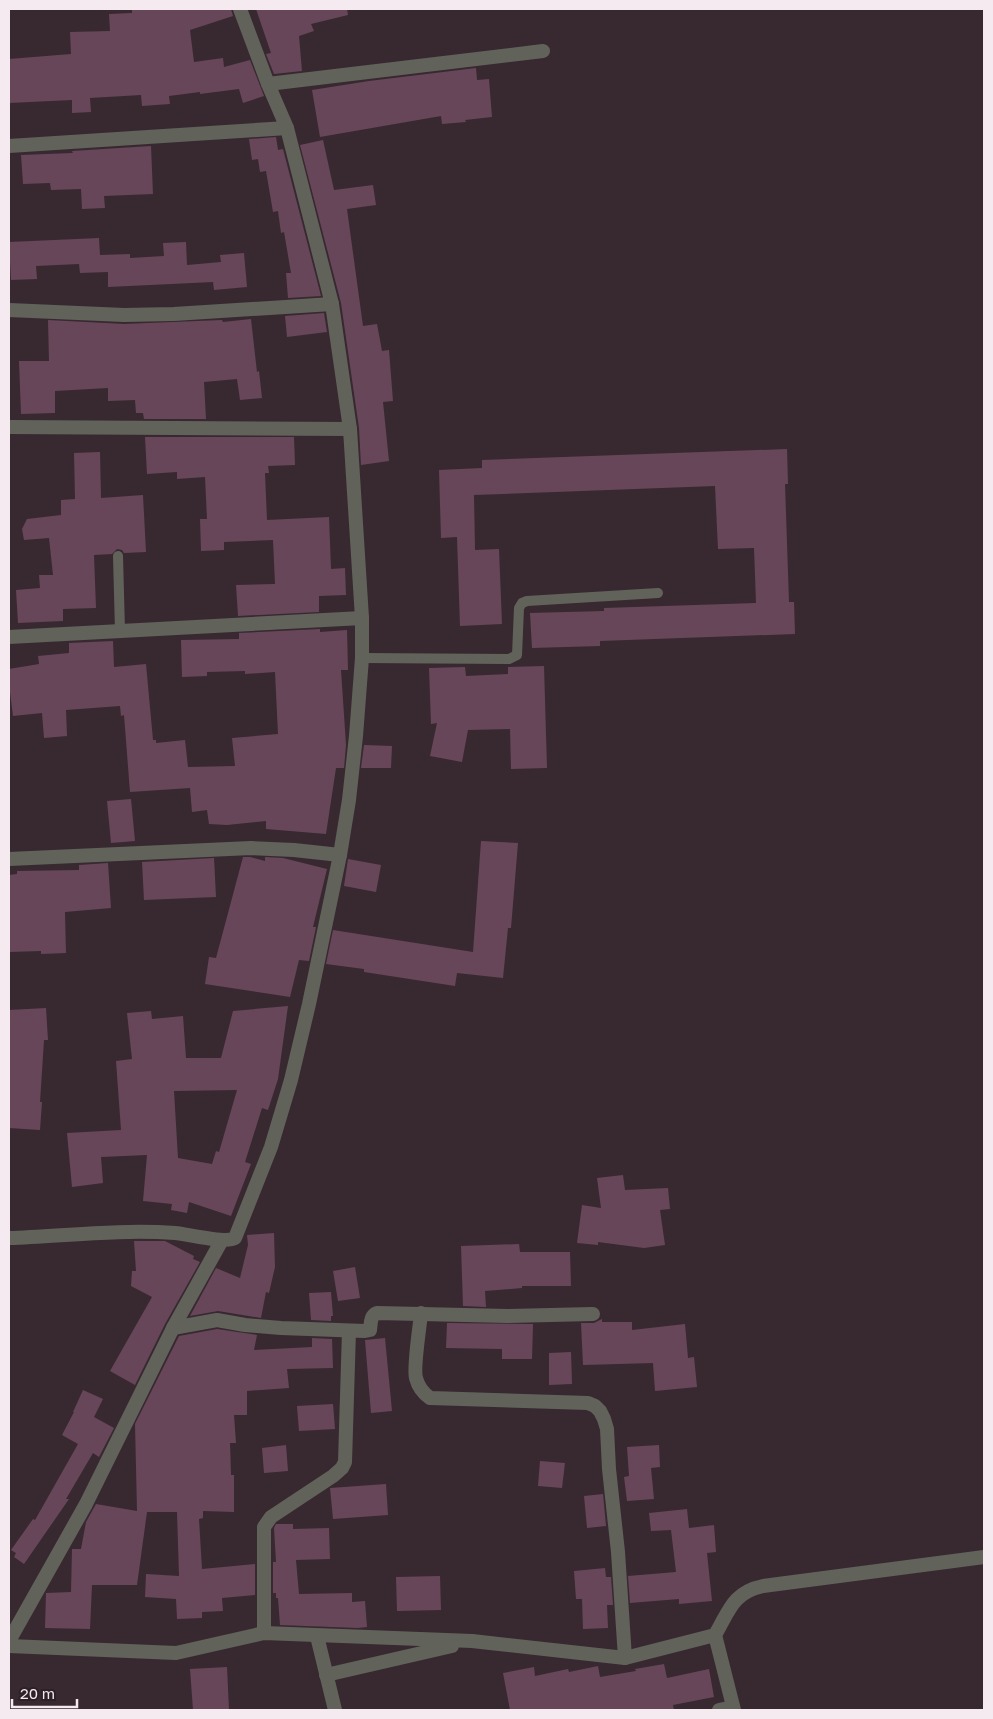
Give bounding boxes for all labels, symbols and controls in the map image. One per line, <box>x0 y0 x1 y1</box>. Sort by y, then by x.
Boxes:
scale bar <box>12 1676 78 1708</box>
text: 20 m <box>20 1684 55 1702</box>

